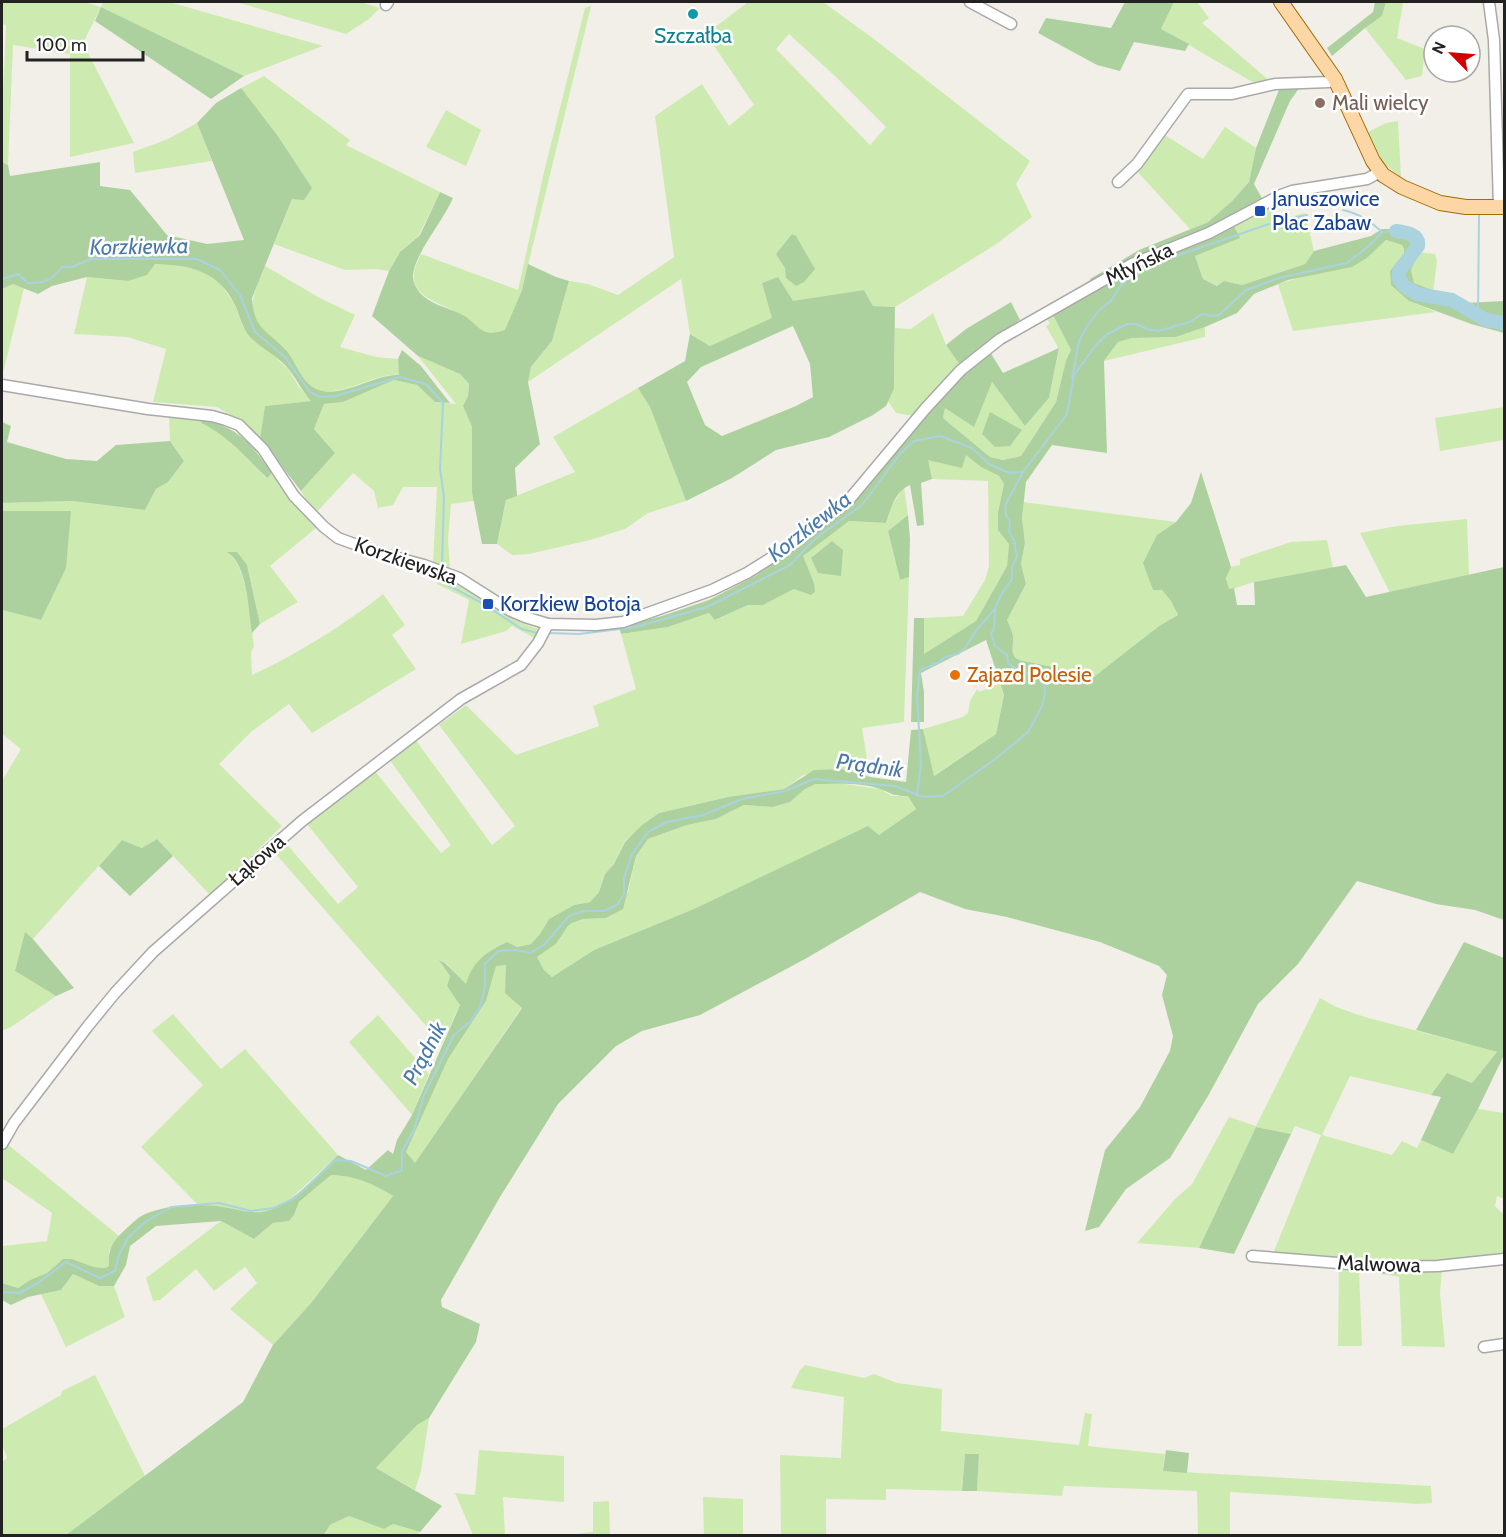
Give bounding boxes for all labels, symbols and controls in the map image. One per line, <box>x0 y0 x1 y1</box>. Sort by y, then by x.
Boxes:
marker: Szczałba <box>686 7 700 21</box>
place label: Szczałba <box>654 23 732 48</box>
scale bar <box>27 24 142 62</box>
north arrow <box>1422 24 1482 84</box>
text: 100 m <box>36 34 87 56</box>
text: N <box>1428 39 1450 57</box>
place label: Mali wielcy <box>1332 90 1429 115</box>
marker: Mali wielcy <box>1313 96 1327 110</box>
place label: Januszowice Plac Zabaw <box>1271 186 1380 235</box>
marker: Januszowice Plac Zabaw <box>1253 204 1267 218</box>
water label: Korzkiewka <box>89 232 189 261</box>
street label: Młyńska <box>1101 236 1177 291</box>
water label: Korzkiewka <box>762 485 857 567</box>
street label: Korzkiewska <box>351 531 461 590</box>
place label: Korzkiew Botoja <box>500 591 641 617</box>
marker: Korzkiew Botoja <box>481 597 495 611</box>
place label: Zajazd Polesie <box>967 662 1092 688</box>
marker: Zajazd Polesie <box>948 668 962 682</box>
water label: Prądnik <box>835 747 906 784</box>
street label: Łąkowa <box>223 828 290 891</box>
water label: Prądnik <box>397 1017 452 1089</box>
street label: Malwowa <box>1337 1250 1421 1277</box>

